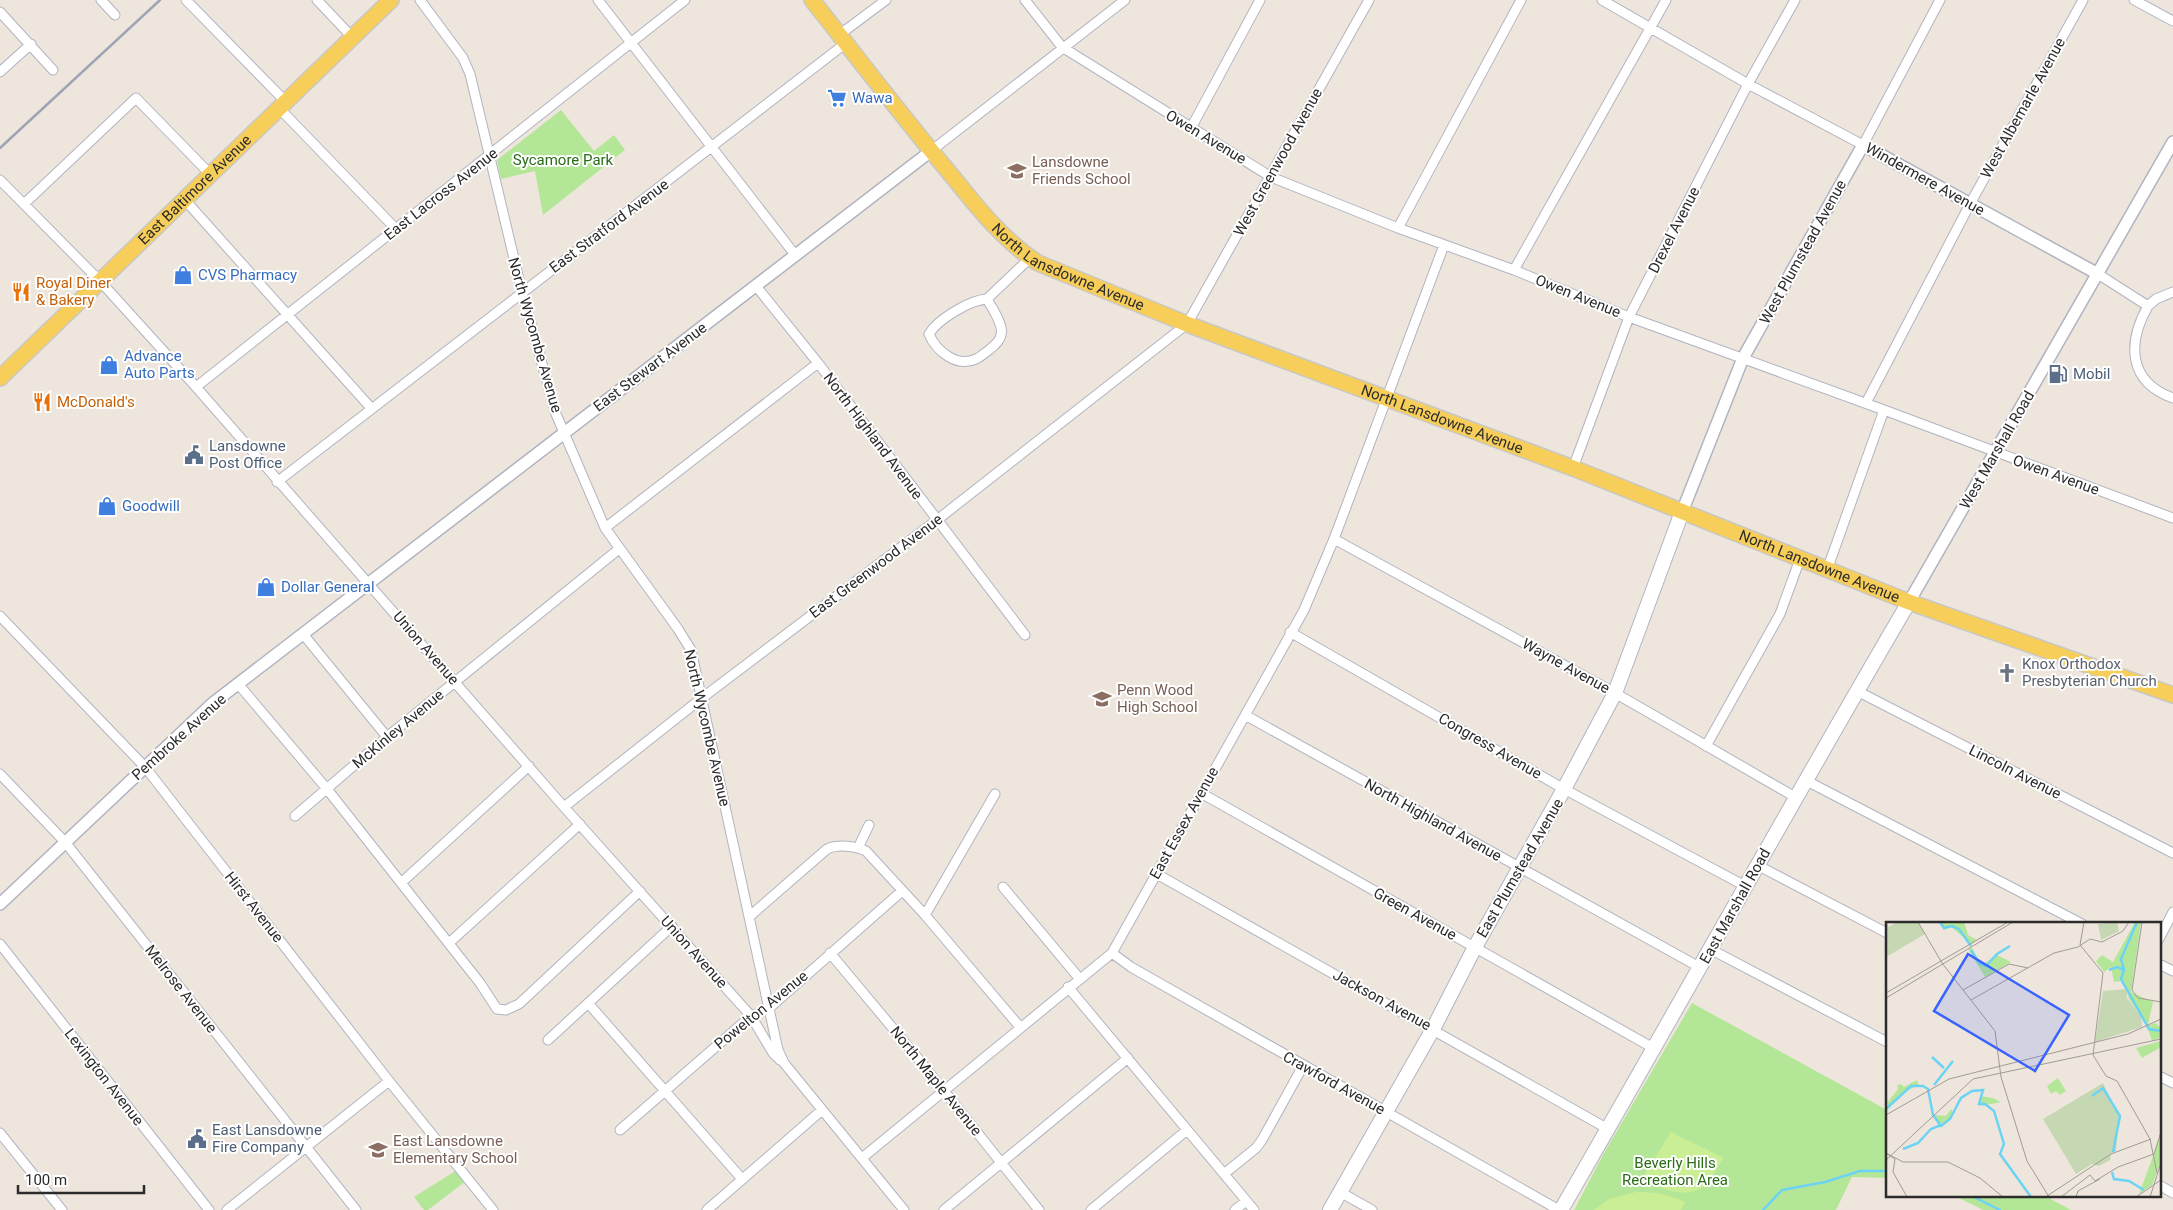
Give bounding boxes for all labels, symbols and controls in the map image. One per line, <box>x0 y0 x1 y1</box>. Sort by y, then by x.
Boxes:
street label: West Albemarle Avenue <box>1977 35 2069 181</box>
street label: West Greenwood Avenue <box>1230 85 1326 239</box>
supermarket icon: Wawa <box>826 87 848 109</box>
place label: Wawa <box>852 89 893 107</box>
street label: Owen Avenue <box>1163 106 1250 168</box>
street label: East Baltimore Avenue <box>135 131 255 248</box>
street label: Windermere Avenue <box>1862 139 1988 219</box>
street label: East Lacross Avenue <box>381 144 501 244</box>
park label: Sycamore Park <box>513 151 614 169</box>
place label: Lansdowne Friends School <box>1032 153 1131 188</box>
school or university icon: Lansdowne Friends School <box>1006 160 1028 182</box>
street label: East Stratford Avenue <box>546 175 672 277</box>
street label: West Plumstead Avenue <box>1756 177 1850 327</box>
street label: Drexel Avenue <box>1645 184 1703 276</box>
street label: North Lansdowne Avenue <box>988 220 1147 315</box>
street label: North Wycombe Avenue <box>504 255 566 415</box>
shop icon: CVS Pharmacy <box>172 264 194 286</box>
place label: CVS Pharmacy <box>198 266 297 284</box>
street label: Owen Avenue <box>1533 271 1623 321</box>
place label: Royal Diner & Bakery <box>36 274 111 309</box>
restaurant icon: Royal Diner & Bakery <box>10 281 32 303</box>
street label: East Stewart Avenue <box>590 318 710 416</box>
place label: Advance Auto Parts <box>124 347 195 382</box>
shop icon: Advance Auto Parts <box>98 354 120 376</box>
fuel station icon: Mobil <box>2047 363 2069 385</box>
place label: Mobil <box>2073 365 2110 383</box>
street label: North Highland Avenue <box>819 369 927 503</box>
street label: North Lansdowne Avenue <box>1359 381 1526 458</box>
street label: West Marshall Road <box>1956 388 2038 512</box>
restaurant icon: McDonald's <box>31 391 53 413</box>
place label: McDonald's <box>57 393 135 411</box>
place label: Lansdowne Post Office <box>209 437 286 472</box>
public building icon: Lansdowne Post Office <box>183 444 205 466</box>
street label: Owen Avenue <box>2010 451 2102 499</box>
shop icon: Goodwill <box>96 495 118 517</box>
place label: Goodwill <box>122 497 180 515</box>
street label: East Greenwood Avenue <box>806 510 946 622</box>
street label: North Lansdowne Avenue <box>1736 526 1902 606</box>
shop icon: Dollar General <box>255 576 277 598</box>
place label: Dollar General <box>281 578 375 596</box>
street label: Union Avenue <box>389 608 463 688</box>
street label: Wayne Avenue <box>1519 635 1613 697</box>
street label: North Wycombe Avenue <box>680 648 734 808</box>
place label: Knox Orthodox Presbyterian Church <box>2022 655 2157 690</box>
church icon: Knox Orthodox Presbyterian Church <box>1996 662 2018 684</box>
place label: Penn Wood High School <box>1117 681 1198 716</box>
street label: McKinley Avenue <box>349 686 447 772</box>
school or university icon: Penn Wood High School <box>1091 688 1113 710</box>
street label: Pembroke Avenue <box>128 690 230 784</box>
street label: Congress Avenue <box>1435 709 1545 783</box>
street label: Lincoln Avenue <box>1966 741 2064 803</box>
street label: East Essex Avenue <box>1146 764 1222 882</box>
street label: North Highland Avenue <box>1361 775 1505 865</box>
street label: East Plumstead Avenue <box>1473 795 1567 941</box>
street label: East Marshall Road <box>1696 845 1774 967</box>
street label: Hirst Avenue <box>221 868 287 946</box>
street label: Green Avenue <box>1370 884 1460 944</box>
street label: Union Avenue <box>657 912 731 992</box>
inset map <box>1886 922 2160 1198</box>
street label: Melrose Avenue <box>141 941 221 1037</box>
street label: Jackson Avenue <box>1330 966 1434 1034</box>
street label: Powelton Avenue <box>711 967 811 1053</box>
street label: North Maple Avenue <box>886 1023 986 1139</box>
street label: Lexington Avenue <box>61 1025 148 1129</box>
street label: Crawford Avenue <box>1280 1048 1388 1119</box>
place label: East Lansdowne Fire Company <box>212 1121 322 1156</box>
public building icon: East Lansdowne Fire Company <box>186 1128 208 1150</box>
place label: East Lansdowne Elementary School <box>393 1132 517 1167</box>
school or university icon: East Lansdowne Elementary School <box>367 1139 389 1161</box>
park label: Beverly Hills Recreation Area <box>1622 1154 1728 1189</box>
scale bar <box>18 1162 144 1194</box>
text: 100 m <box>25 1171 67 1189</box>

